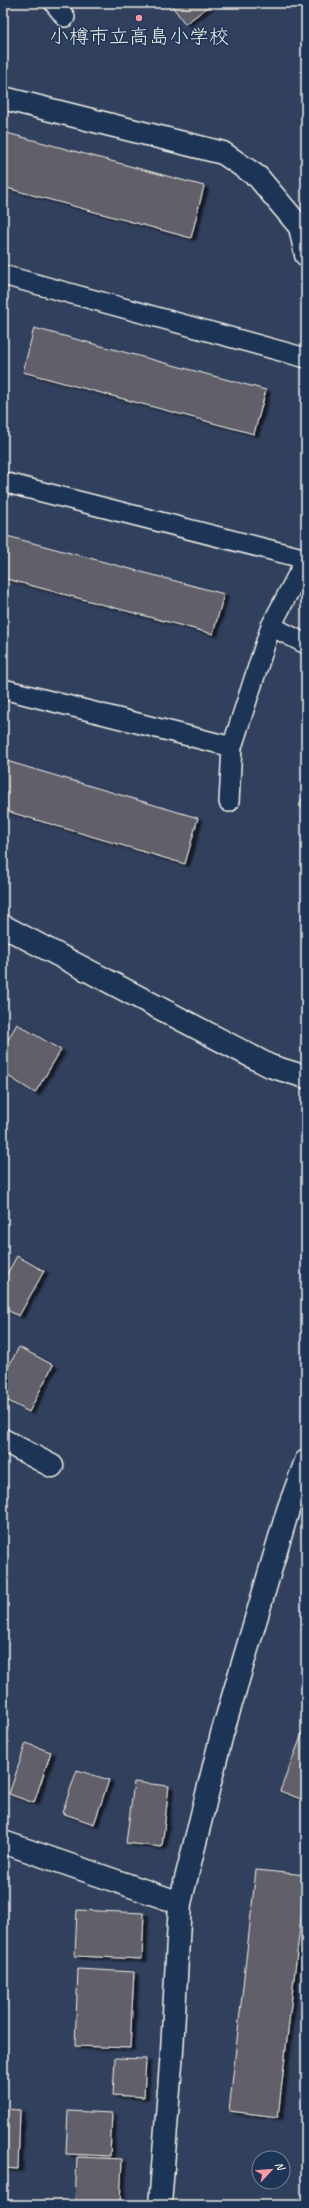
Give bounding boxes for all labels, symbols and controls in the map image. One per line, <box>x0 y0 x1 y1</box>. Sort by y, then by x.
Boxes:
marker: 小樽市立高島小学校 <box>134 13 144 23</box>
place label: 小樽市立高島小学校 <box>49 24 229 49</box>
north arrow <box>251 2150 291 2190</box>
text: N <box>272 2159 289 2174</box>

